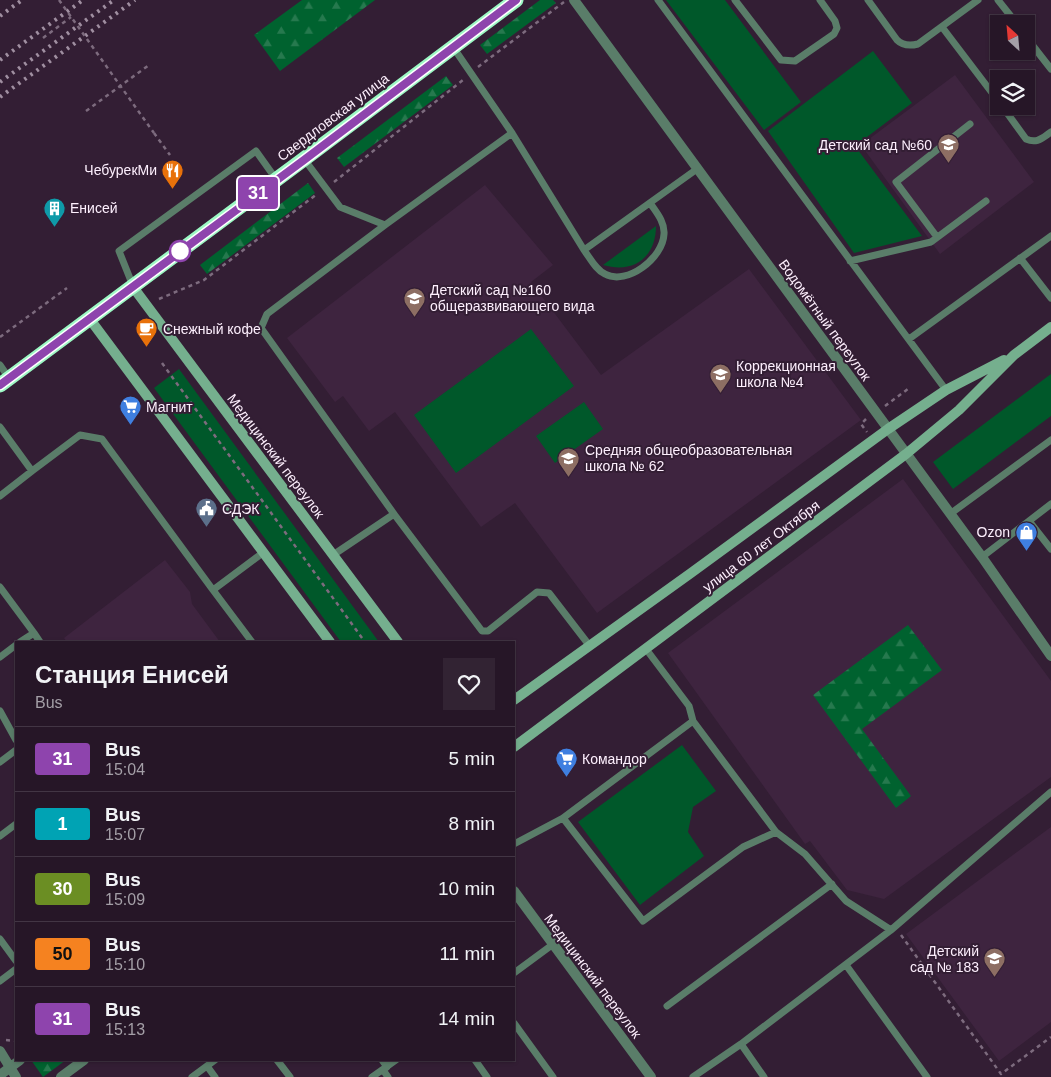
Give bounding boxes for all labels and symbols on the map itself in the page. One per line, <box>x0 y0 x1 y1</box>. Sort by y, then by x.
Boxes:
north arrow <box>990 15 1035 60</box>
street label: Свердловская улица <box>274 70 392 164</box>
school or university icon: Детский сад №60 <box>936 133 960 164</box>
place label: Детский сад №60 <box>819 137 932 153</box>
restaurant icon: ЧебурекМи <box>161 158 185 189</box>
place label: ЧебурекМи <box>84 162 157 178</box>
line badge: 31 <box>236 177 280 209</box>
building icon: Енисей <box>42 196 66 227</box>
place label: Енисей <box>70 200 118 216</box>
unlabelled marker <box>169 240 191 262</box>
street label: Водомётный переулок <box>776 256 875 384</box>
place label: Детский сад №160 общеразвивающего вида <box>430 282 595 314</box>
school or university icon: Детский сад №160 общеразвивающего вида <box>402 286 426 317</box>
cafe icon: Снежный кофе <box>135 317 159 348</box>
place label: Снежный кофе <box>163 321 261 337</box>
place label: Коррекционная школа №4 <box>736 358 836 390</box>
school or university icon: Коррекционная школа №4 <box>708 362 732 393</box>
street label: Медицинский переулок <box>224 391 328 522</box>
supermarket icon: Магнит <box>118 395 142 426</box>
place label: Магнит <box>146 399 193 415</box>
place label: Средняя общеобразовательная школа № 62 <box>585 442 792 474</box>
school or university icon: Средняя общеобразовательная школа № 62 <box>557 446 581 477</box>
public building icon: СДЭК <box>194 497 218 528</box>
street label: улица 60 лет Октября <box>699 497 823 595</box>
place label: СДЭК <box>222 501 260 517</box>
shop icon: Ozon <box>1014 520 1038 551</box>
place label: Ozon <box>977 524 1010 540</box>
supermarket icon: Командор <box>554 747 578 778</box>
place label: Командор <box>582 751 647 767</box>
street label: Медицинский переулок <box>541 911 645 1042</box>
place label: Детский сад № 183 <box>910 943 979 975</box>
school or university icon: Детский сад № 183 <box>983 947 1007 978</box>

